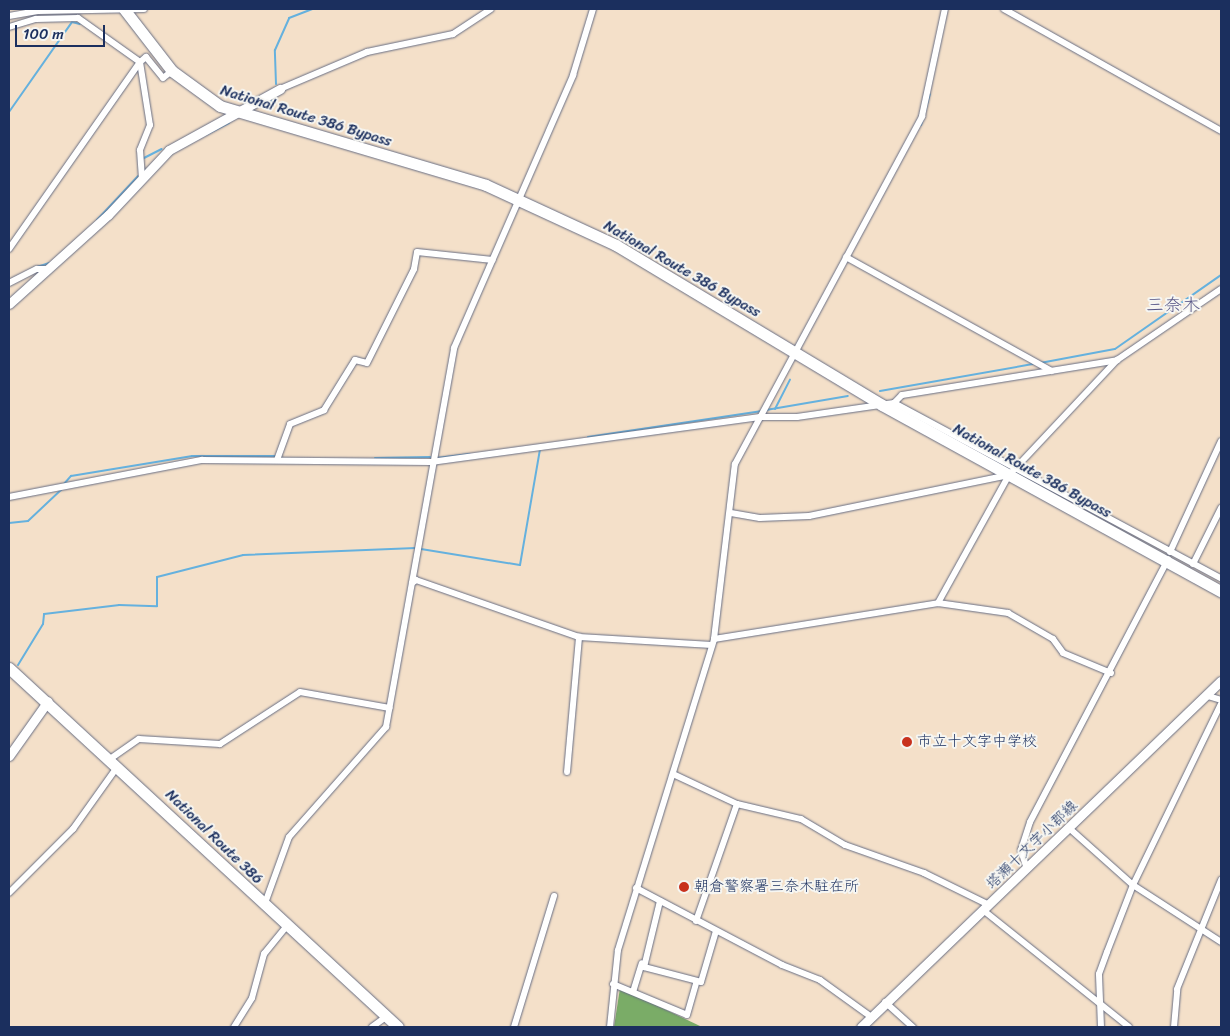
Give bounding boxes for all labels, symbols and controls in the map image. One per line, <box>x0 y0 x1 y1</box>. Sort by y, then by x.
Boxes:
scale bar <box>18 15 108 47</box>
text: 100 m <box>23 21 64 47</box>
street label: National Route 386 Bypass <box>218 81 394 151</box>
street label: National Route 386 Bypass <box>601 217 763 321</box>
district label: 三奈木 <box>1146 294 1200 316</box>
street label: National Route 386 Bypass <box>950 420 1114 522</box>
place label: 市立十文字中学校 <box>917 733 1037 751</box>
marker: 市立十文字中学校 <box>901 736 913 748</box>
street label: National Route 386 <box>162 786 266 888</box>
street label: 塔瀬十文字小郡線 <box>983 797 1081 893</box>
place label: 朝倉警察署三奈木駐在所 <box>694 878 859 896</box>
marker: 朝倉警察署三奈木駐在所 <box>678 881 690 893</box>

